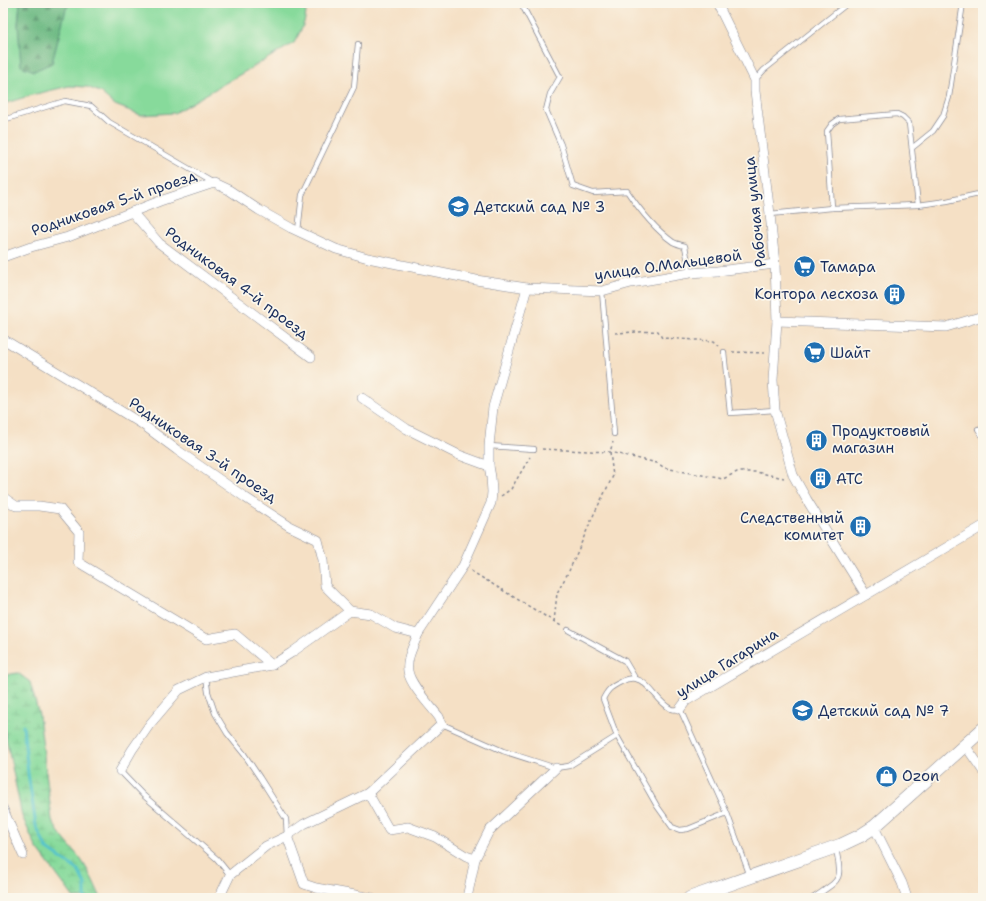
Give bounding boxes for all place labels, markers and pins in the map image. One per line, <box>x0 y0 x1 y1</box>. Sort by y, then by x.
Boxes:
school or university icon: Детский сад № 3 <box>446 194 472 220</box>
place label: Детский сад № 3 <box>474 197 605 217</box>
supermarket icon: Тамара <box>791 254 817 280</box>
place label: Тамара <box>820 257 876 277</box>
building icon: Контора лесхоза <box>881 281 907 307</box>
place label: Контора лесхоза <box>755 284 879 304</box>
supermarket icon: Шайт <box>802 340 828 366</box>
place label: Шайт <box>830 343 871 363</box>
place label: Продуктовый магазин <box>832 421 930 458</box>
building icon: Продуктовый магазин <box>804 427 830 453</box>
building icon: АТС <box>808 466 834 492</box>
place label: АТС <box>836 469 863 489</box>
place label: Следственный комитет <box>740 508 844 545</box>
building icon: Следственный комитет <box>847 514 873 540</box>
school or university icon: Детский сад № 7 <box>789 698 815 724</box>
place label: Детский сад № 7 <box>818 701 949 721</box>
shop icon: Ozon <box>873 763 899 789</box>
place label: Ozon <box>902 766 939 786</box>

